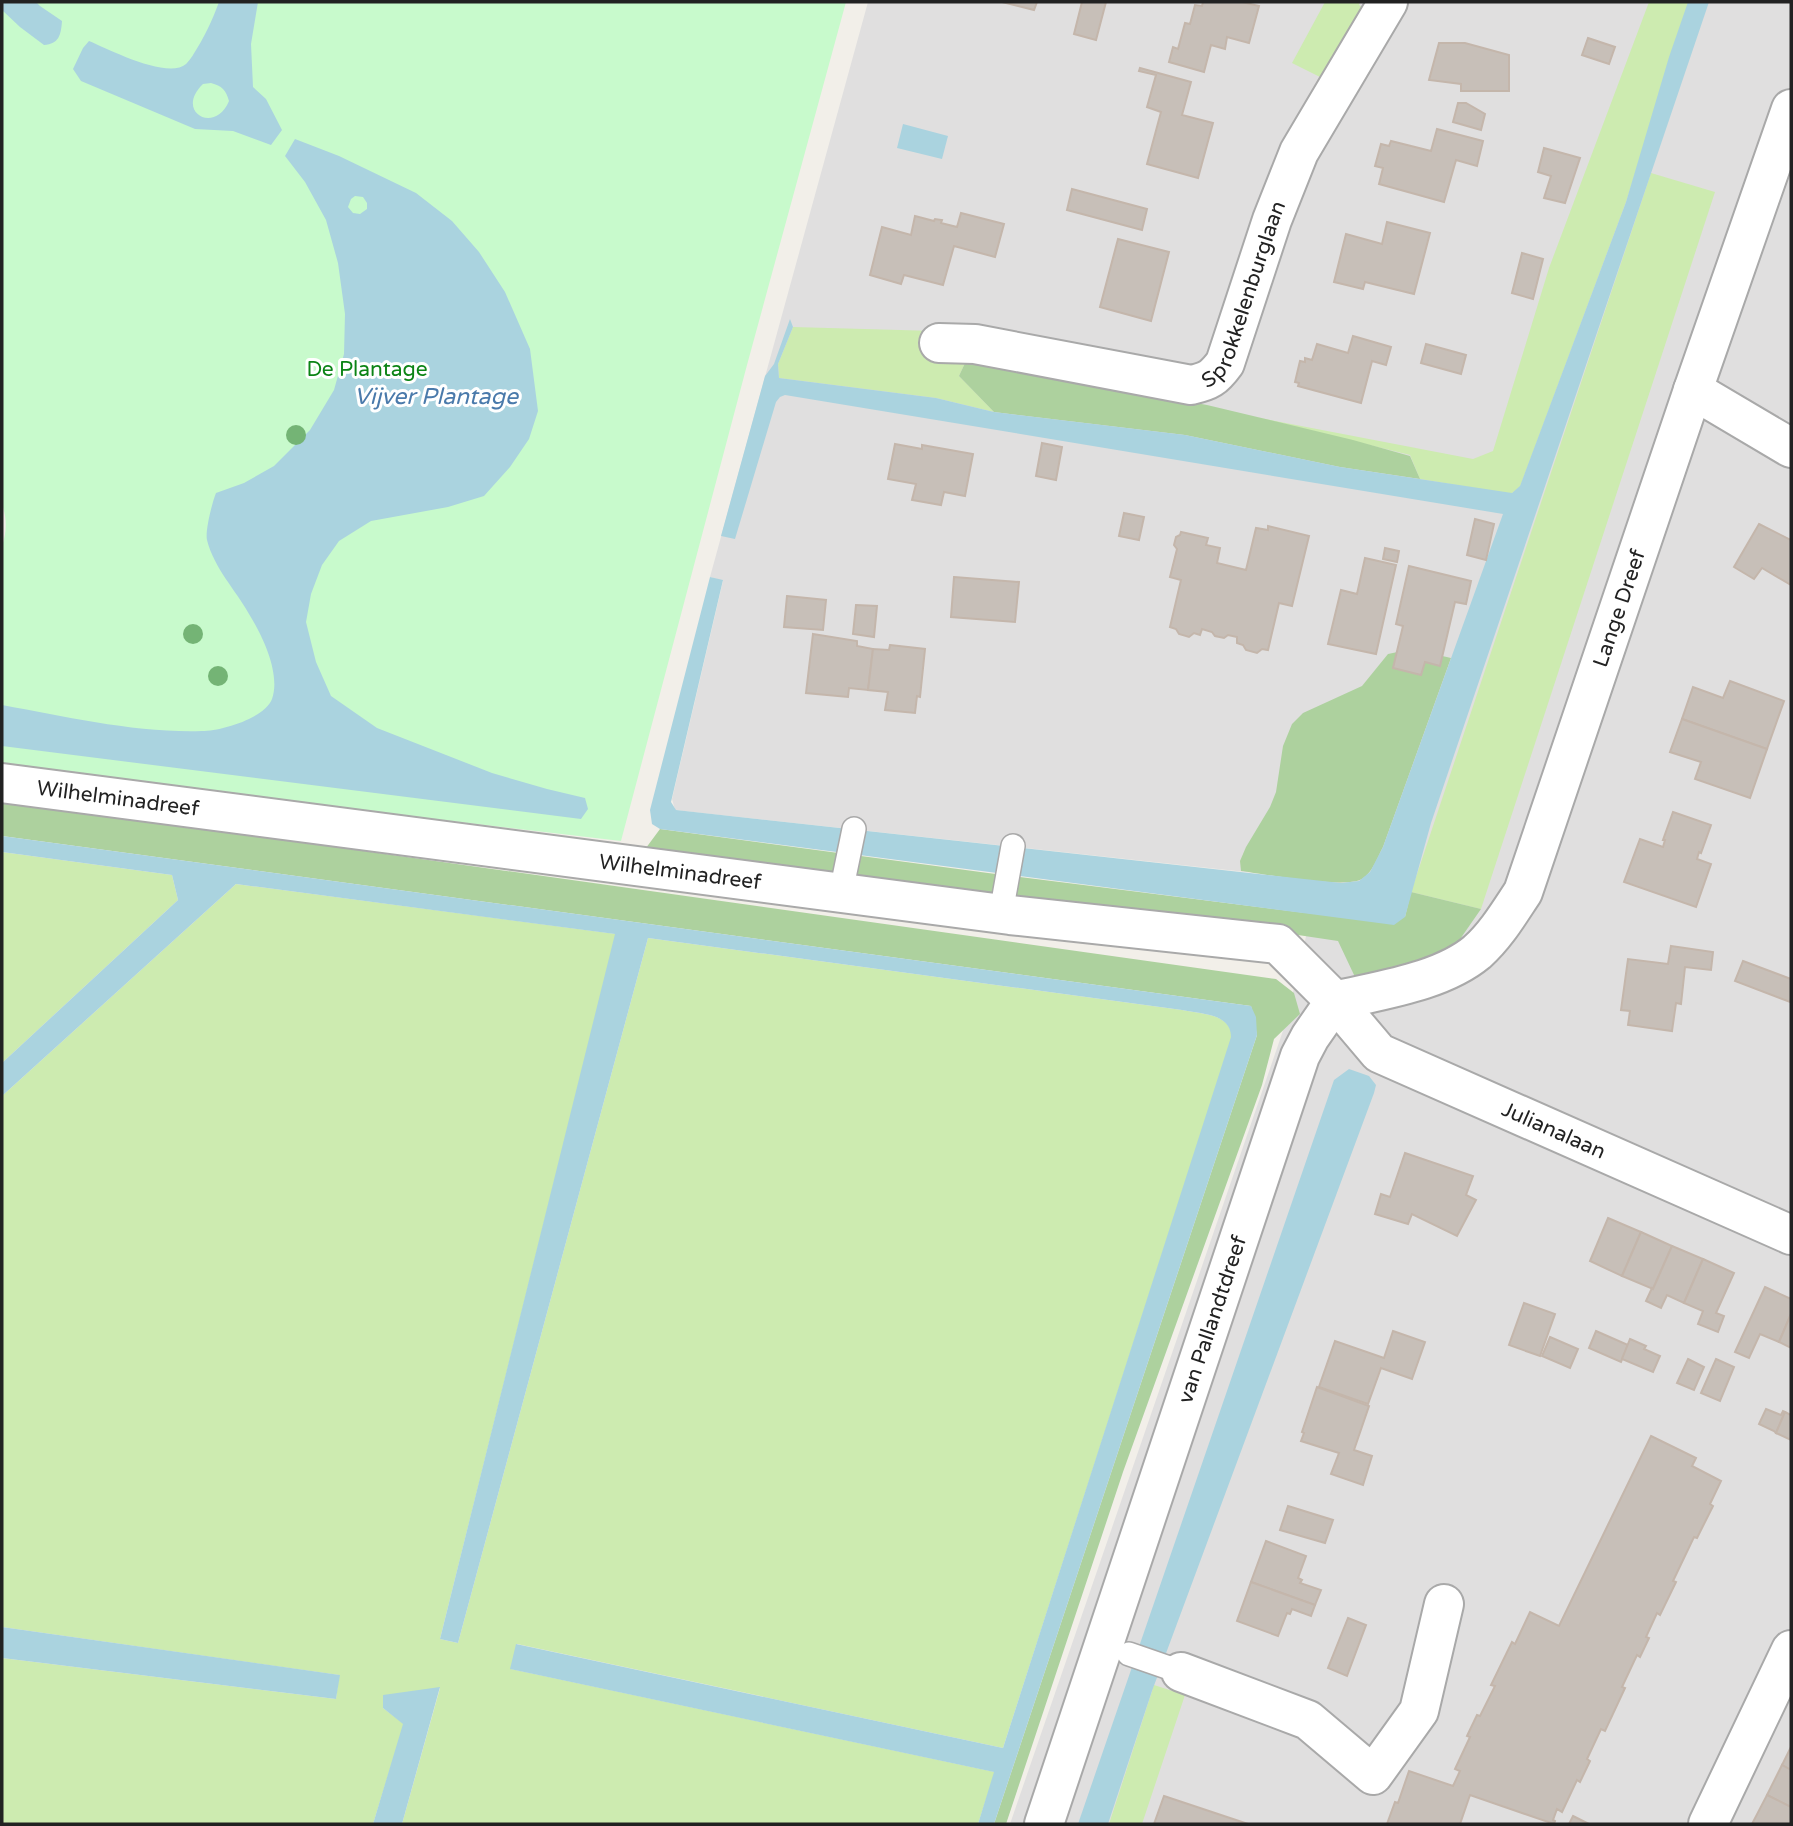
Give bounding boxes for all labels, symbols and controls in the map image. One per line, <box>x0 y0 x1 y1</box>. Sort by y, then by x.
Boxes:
street label: Sprokkelenburglaan <box>1197 197 1291 393</box>
park label: De Plantage <box>306 357 428 382</box>
water label: Vijver Plantage <box>354 383 520 411</box>
street label: Lange Dreef <box>1588 546 1651 670</box>
street label: Wilhelminadreef <box>35 775 201 821</box>
street label: Wilhelminadreef <box>598 849 763 895</box>
street label: Julianalaan <box>1498 1096 1610 1164</box>
street label: van Pallandtdreef <box>1173 1232 1252 1407</box>

